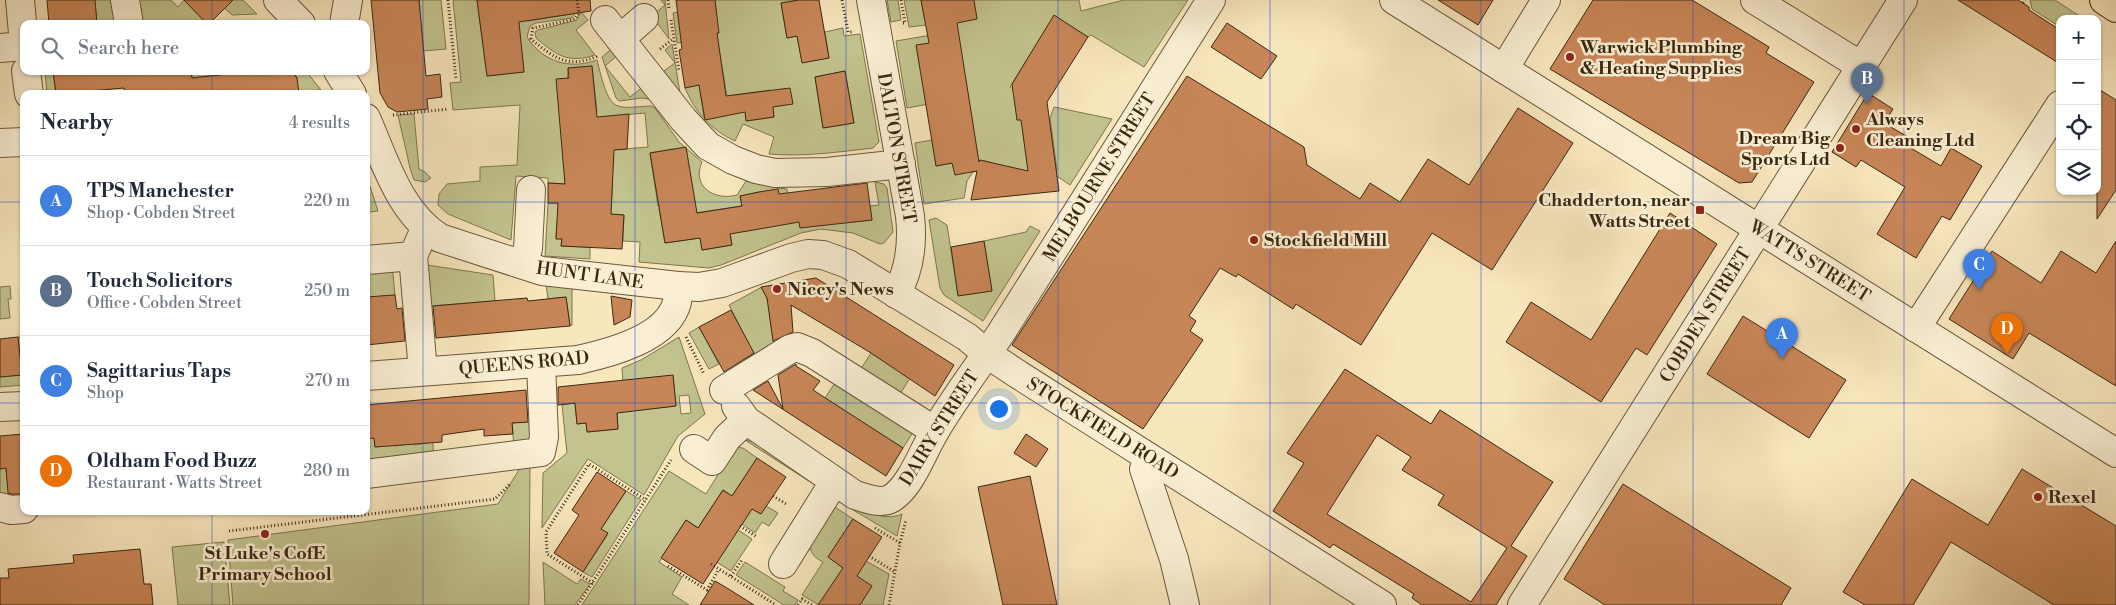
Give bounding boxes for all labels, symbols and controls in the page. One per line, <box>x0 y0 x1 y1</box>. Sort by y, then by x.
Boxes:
map controls <box>2056 15 2101 195</box>
button: + <box>2056 15 2101 60</box>
search box <box>20 20 370 75</box>
icon: search <box>38 34 66 62</box>
text: Search here <box>78 36 179 60</box>
place label: Warwick Plumbing & Heating Supplies <box>1579 36 1743 80</box>
marker: Warwick Plumbing & Heating Supplies <box>1564 51 1576 63</box>
button: − <box>2056 60 2101 105</box>
pin: B <box>1851 63 1883 104</box>
street label: DALTON STREET <box>872 71 921 225</box>
street label: MELBOURNE STREET <box>1038 88 1161 266</box>
button: locate <box>2056 105 2101 150</box>
place label: Always Cleaning Ltd <box>1865 108 1975 152</box>
text: Nearby <box>40 110 113 136</box>
text: 4 results <box>289 113 350 133</box>
marker: Always Cleaning Ltd <box>1850 123 1862 135</box>
place label: Dream Big Sports Ltd <box>1739 127 1831 171</box>
marker: Dream Big Sports Ltd <box>1834 142 1846 154</box>
button: layers <box>2056 150 2101 195</box>
text: TPS Manchester <box>87 179 234 203</box>
place label: Chadderton, near Watts Street <box>1538 189 1691 233</box>
text: A <box>50 191 62 211</box>
text: 220 m <box>304 191 350 211</box>
text: Shop · Cobden Street <box>87 203 236 223</box>
marker: Chadderton, near Watts Street <box>1694 204 1706 216</box>
street label: WATTS STREET <box>1744 214 1875 308</box>
place label: Stockfield Mill <box>1264 229 1387 252</box>
marker: Stockfield Mill <box>1248 234 1260 246</box>
street label: COBDEN STREET <box>1655 243 1756 387</box>
pin: C <box>1963 249 1995 290</box>
street label: HUNT LANE <box>535 257 645 294</box>
text: Touch Solicitors <box>87 269 232 293</box>
place label: Niccy's News <box>787 278 894 301</box>
text: B <box>50 281 62 301</box>
text: 250 m <box>304 281 350 301</box>
marker: Niccy's News <box>771 283 783 295</box>
text: Office · Cobden Street <box>87 293 242 313</box>
pin: D <box>1991 313 2023 354</box>
pin: A <box>1766 318 1798 359</box>
street label: QUEENS ROAD <box>458 346 590 381</box>
text: Sagittarius Taps <box>87 359 231 383</box>
street label: DAIRY STREET <box>895 366 984 491</box>
text: C <box>50 371 62 391</box>
text: 270 m <box>305 371 350 391</box>
street label: STOCKFIELD ROAD <box>1022 372 1183 485</box>
text: Shop <box>87 383 124 403</box>
your location <box>986 396 1012 422</box>
text: Oldham Food Buzz <box>87 449 256 473</box>
text: D <box>50 461 62 481</box>
text: 280 m <box>303 461 350 481</box>
text: Restaurant · Watts Street <box>87 473 262 493</box>
place label: Rexel <box>2048 486 2096 509</box>
marker: Rexel <box>2032 491 2044 503</box>
marker: St Luke's CofE Primary School <box>259 528 271 540</box>
place label: St Luke's CofE Primary School <box>198 542 332 586</box>

